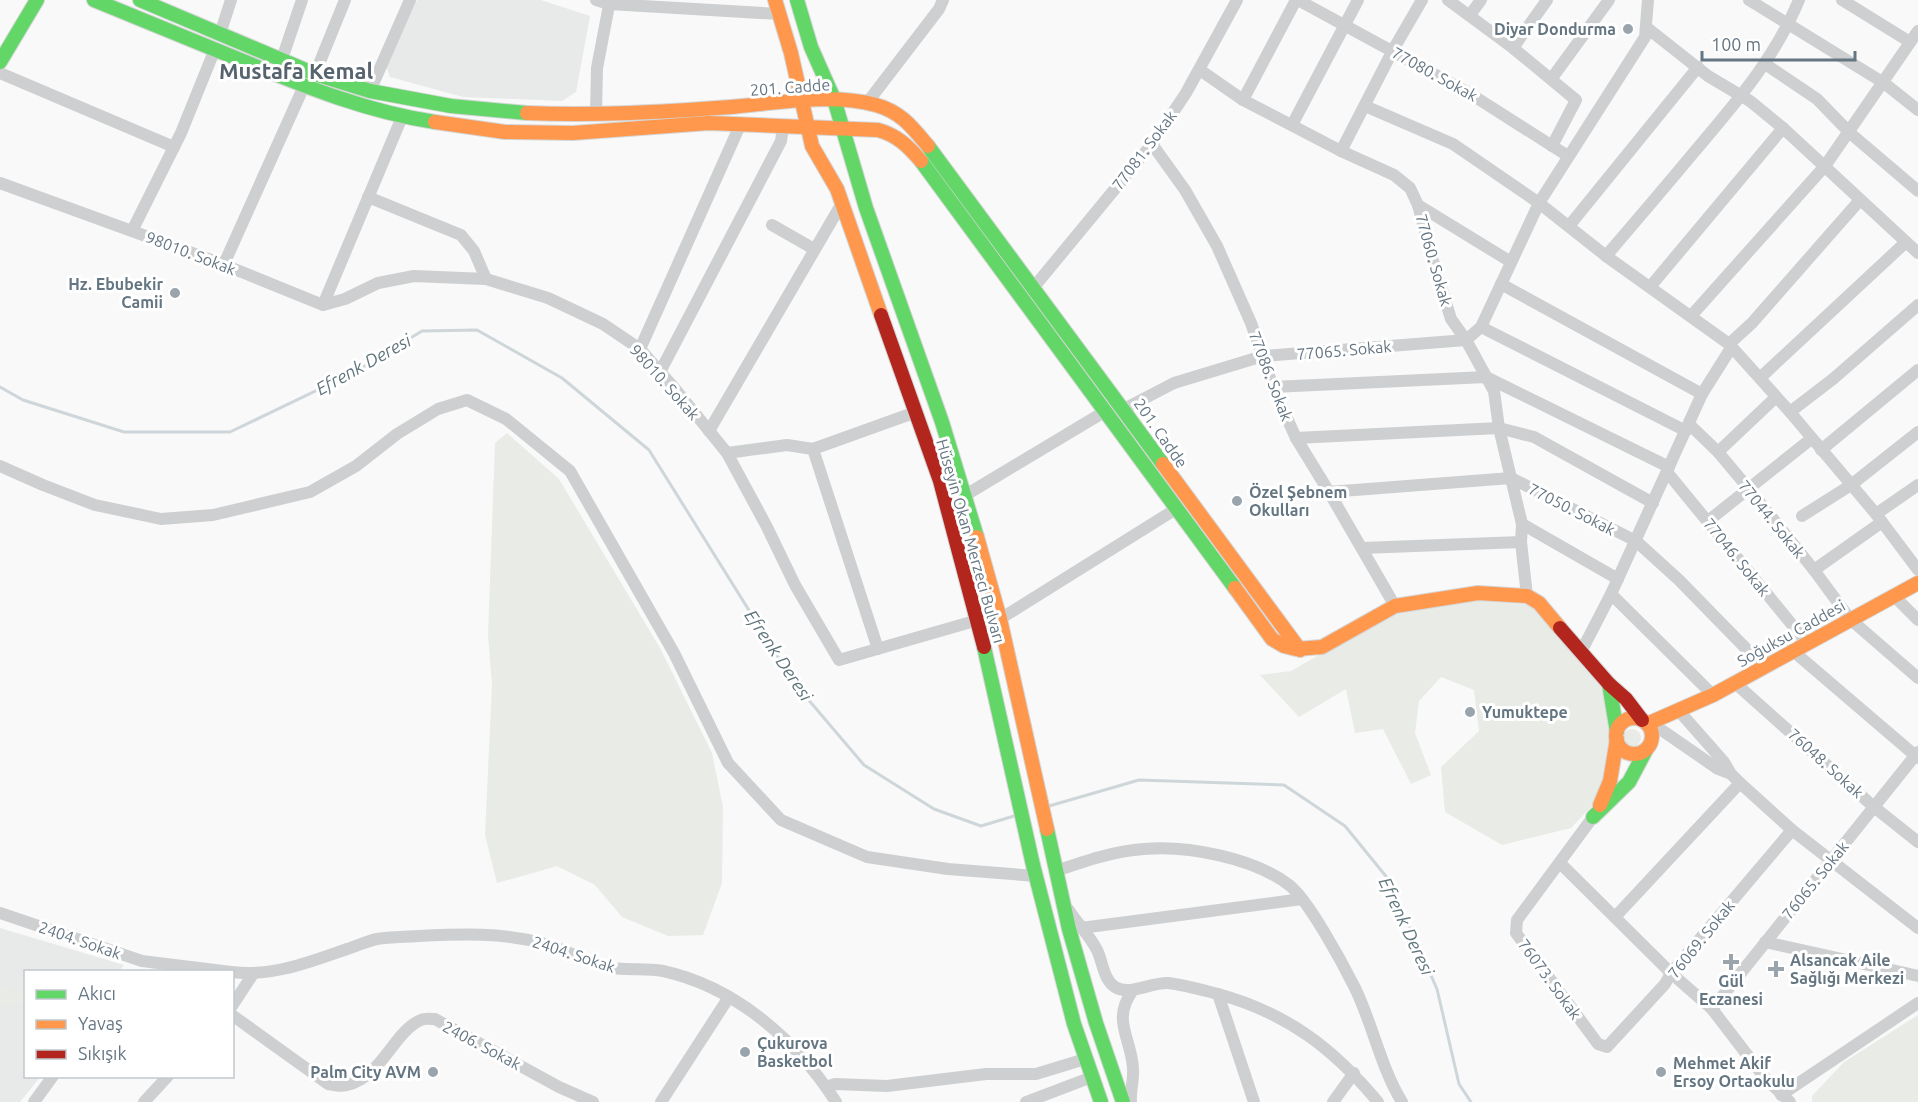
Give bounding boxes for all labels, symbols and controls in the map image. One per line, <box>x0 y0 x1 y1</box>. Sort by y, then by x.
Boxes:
place label: Diyar Dondurma <box>1494 20 1616 38</box>
marker: Diyar Dondurma <box>1621 22 1635 36</box>
scale bar <box>1702 24 1855 62</box>
text: 100 m <box>1711 34 1761 54</box>
street label: 77080. Sokak <box>1389 43 1481 105</box>
district label: Mustafa Kemal <box>219 58 373 83</box>
street label: 201. Cadde <box>749 75 831 99</box>
street label: 77081. Sokak <box>1108 107 1180 193</box>
street label: 77060. Sokak <box>1412 212 1456 308</box>
street label: 98010. Sokak <box>144 228 238 278</box>
place label: Hz. Ebubekir Camii <box>68 275 163 311</box>
marker: Hz. Ebubekir Camii <box>168 286 182 300</box>
water label: Efrenk Deresi <box>312 329 415 399</box>
street label: 77086. Sokak <box>1246 329 1296 423</box>
street label: 77065. Sokak <box>1296 337 1392 363</box>
street label: 98010. Sokak <box>627 341 703 423</box>
street label: 201. Cadde <box>1131 395 1191 471</box>
street label: Hüseyin Okan Merzeci Bulvarı <box>933 437 1009 645</box>
street label: 77044. Sokak <box>1735 476 1809 562</box>
street label: 77050. Sokak <box>1526 479 1618 539</box>
place label: Özel Şebnem Okulları <box>1249 482 1347 519</box>
marker: Özel Şebnem Okulları <box>1230 494 1244 508</box>
street label: 77046. Sokak <box>1700 514 1774 600</box>
street label: Soğuksu Caddesi <box>1734 596 1848 670</box>
water label: Efrenk Deresi <box>740 606 817 705</box>
place label: Yumuktepe <box>1482 703 1568 721</box>
marker: Yumuktepe <box>1463 705 1477 719</box>
street label: 76048. Sokak <box>1785 725 1867 801</box>
street label: 76065. Sokak <box>1778 837 1852 923</box>
water label: Efrenk Deresi <box>1375 874 1439 979</box>
street label: 76069. Sokak <box>1664 896 1738 982</box>
street label: 2404. Sokak <box>37 918 123 962</box>
street label: 2404. Sokak <box>530 932 618 976</box>
street label: 76073. Sokak <box>1515 935 1585 1023</box>
place label: Alsancak Aile Sağlığı Merkezi <box>1790 951 1904 987</box>
marker: Gül Eczanesi <box>1724 955 1738 969</box>
marker: Alsancak Aile Sağlığı Merkezi <box>1767 960 1785 978</box>
legend <box>24 970 234 1078</box>
place label: Gül Eczanesi <box>1699 972 1763 1008</box>
text: Akıcı <box>78 983 116 1003</box>
text: Yavaş <box>78 1013 123 1033</box>
street label: 2406. Sokak <box>440 1017 524 1073</box>
place label: Çukurova Basketbol <box>757 1034 833 1070</box>
text: Sıkışık <box>78 1043 127 1063</box>
marker: Çukurova Basketbol <box>738 1045 752 1059</box>
place label: Mehmet Akif Ersoy Ortaokulu <box>1673 1054 1795 1090</box>
place label: Palm City AVM <box>310 1063 421 1081</box>
marker: Palm City AVM <box>426 1065 440 1079</box>
marker: Mehmet Akif Ersoy Ortaokulu <box>1654 1065 1668 1079</box>

